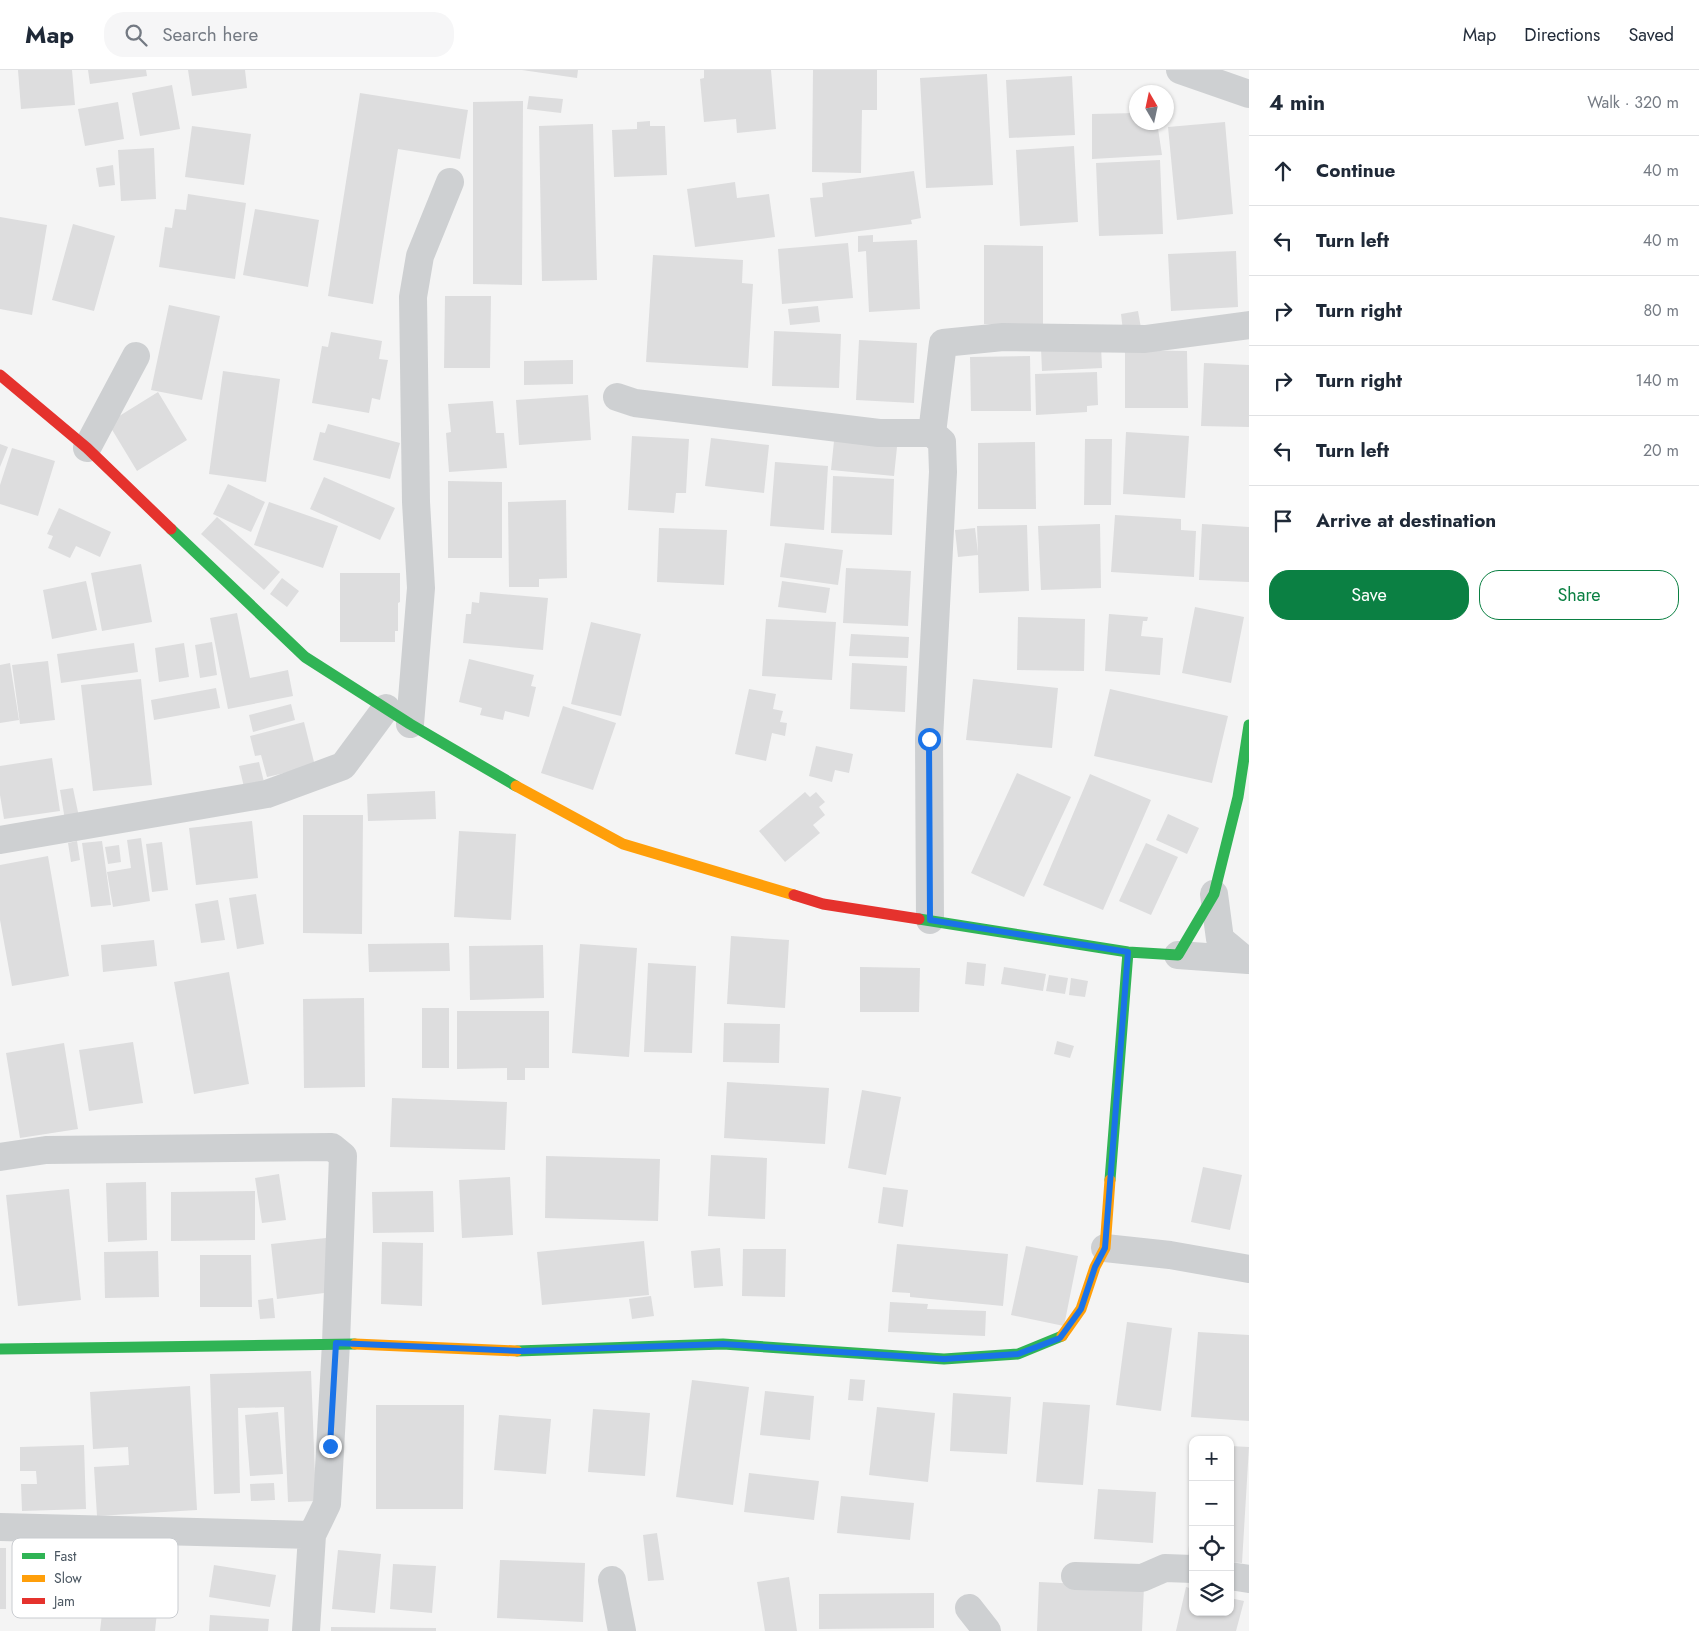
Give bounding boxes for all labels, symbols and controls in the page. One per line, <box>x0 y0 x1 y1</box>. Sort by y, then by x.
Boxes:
search box <box>104 12 454 57</box>
text: Map <box>25 17 74 52</box>
icon: search <box>122 21 150 49</box>
text: Search here <box>162 21 258 48</box>
text: Map <box>1463 22 1496 48</box>
text: Directions <box>1524 22 1600 48</box>
text: Saved <box>1628 22 1674 48</box>
north arrow <box>1129 85 1174 130</box>
text: 4 min <box>1269 88 1325 118</box>
text: Walk · 320 m <box>1587 91 1679 114</box>
icon: ahead <box>1269 157 1297 185</box>
text: Continue <box>1316 157 1395 184</box>
text: 40 m <box>1643 159 1679 182</box>
icon: left <box>1269 227 1297 255</box>
text: Turn left <box>1316 227 1389 254</box>
text: 40 m <box>1643 229 1679 252</box>
icon: right <box>1269 297 1297 325</box>
text: Turn right <box>1316 297 1402 324</box>
text: 80 m <box>1643 299 1679 322</box>
icon: right <box>1269 367 1297 395</box>
text: Turn right <box>1316 367 1402 394</box>
text: 140 m <box>1636 369 1679 392</box>
icon: left <box>1269 437 1297 465</box>
text: Turn left <box>1316 437 1389 464</box>
text: 20 m <box>1643 439 1679 462</box>
icon: arrive <box>1269 507 1297 535</box>
text: Arrive at destination <box>1316 507 1496 534</box>
button: Save <box>1269 570 1469 620</box>
button: Share <box>1479 570 1679 620</box>
route start <box>918 728 941 751</box>
route end <box>319 1435 342 1458</box>
map controls <box>1189 1436 1234 1616</box>
button: + <box>1189 1436 1234 1481</box>
button: − <box>1189 1481 1234 1526</box>
button: locate <box>1189 1526 1234 1571</box>
legend <box>12 1538 178 1618</box>
text: Fast <box>54 1546 77 1566</box>
text: Slow <box>54 1568 82 1588</box>
button: layers <box>1189 1571 1234 1616</box>
text: Jam <box>52 1591 75 1611</box>

